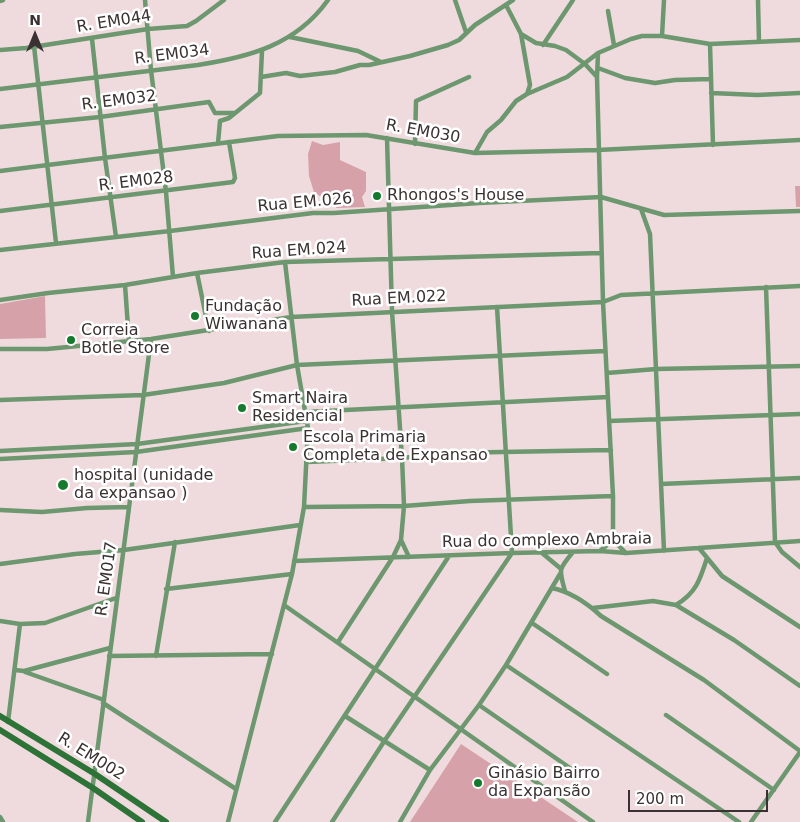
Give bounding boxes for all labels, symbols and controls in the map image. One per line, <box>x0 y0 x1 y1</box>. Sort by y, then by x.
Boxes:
street label: R. EM044 <box>75 7 153 37</box>
north arrow <box>10 10 60 60</box>
text: N <box>29 12 41 28</box>
street label: R. EM034 <box>134 41 210 69</box>
street label: R. EM032 <box>81 87 157 115</box>
street label: R. EM030 <box>384 116 462 148</box>
street label: R. EM028 <box>98 168 174 196</box>
place label: Rhongos's House <box>387 186 524 206</box>
street label: Rua EM.026 <box>257 189 353 217</box>
marker: Rhongos's House <box>371 190 383 202</box>
street label: Rua EM.024 <box>251 238 347 264</box>
street label: Rua EM.022 <box>351 287 447 311</box>
place label: Fundação Wiwanana <box>205 297 288 335</box>
marker: Fundação Wiwanana <box>189 310 201 322</box>
place label: Correia Botle Store <box>81 321 170 359</box>
marker: Correia Botle Store <box>65 334 77 346</box>
place label: Smart Naira Residencial <box>252 389 348 427</box>
marker: Smart Naira Residencial <box>236 402 248 414</box>
place label: Escola Primaria Completa de Expansao <box>303 428 488 466</box>
marker: Escola Primaria Completa de Expansao <box>287 441 299 453</box>
place label: hospital (unidade da expansao ) <box>74 466 213 504</box>
marker: hospital (unidade da expansao ) <box>56 478 70 492</box>
street label: Rua do complexo Ambraia <box>442 530 652 552</box>
street label: R. EM017 <box>92 540 122 618</box>
street label: R. EM002 <box>54 729 128 785</box>
place label: Ginásio Bairro da Expansão <box>488 764 600 802</box>
marker: Ginásio Bairro da Expansão <box>472 777 484 789</box>
scale bar <box>630 780 770 812</box>
text: 200 m <box>636 790 684 808</box>

